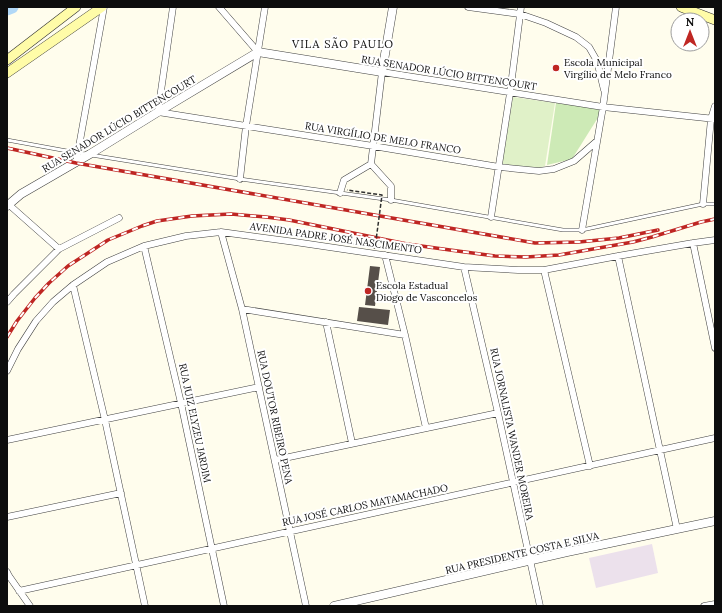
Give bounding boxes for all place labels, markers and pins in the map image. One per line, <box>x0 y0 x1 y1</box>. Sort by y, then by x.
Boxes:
place label: Escola Municipal Virgílio de Melo Franco <box>563 56 672 81</box>
marker: Escola Municipal Virgílio de Melo Franco <box>551 63 561 73</box>
place label: Escola Estadual Diogo de Vasconcelos <box>376 279 478 304</box>
marker: Escola Estadual Diogo de Vasconcelos <box>363 286 373 296</box>

